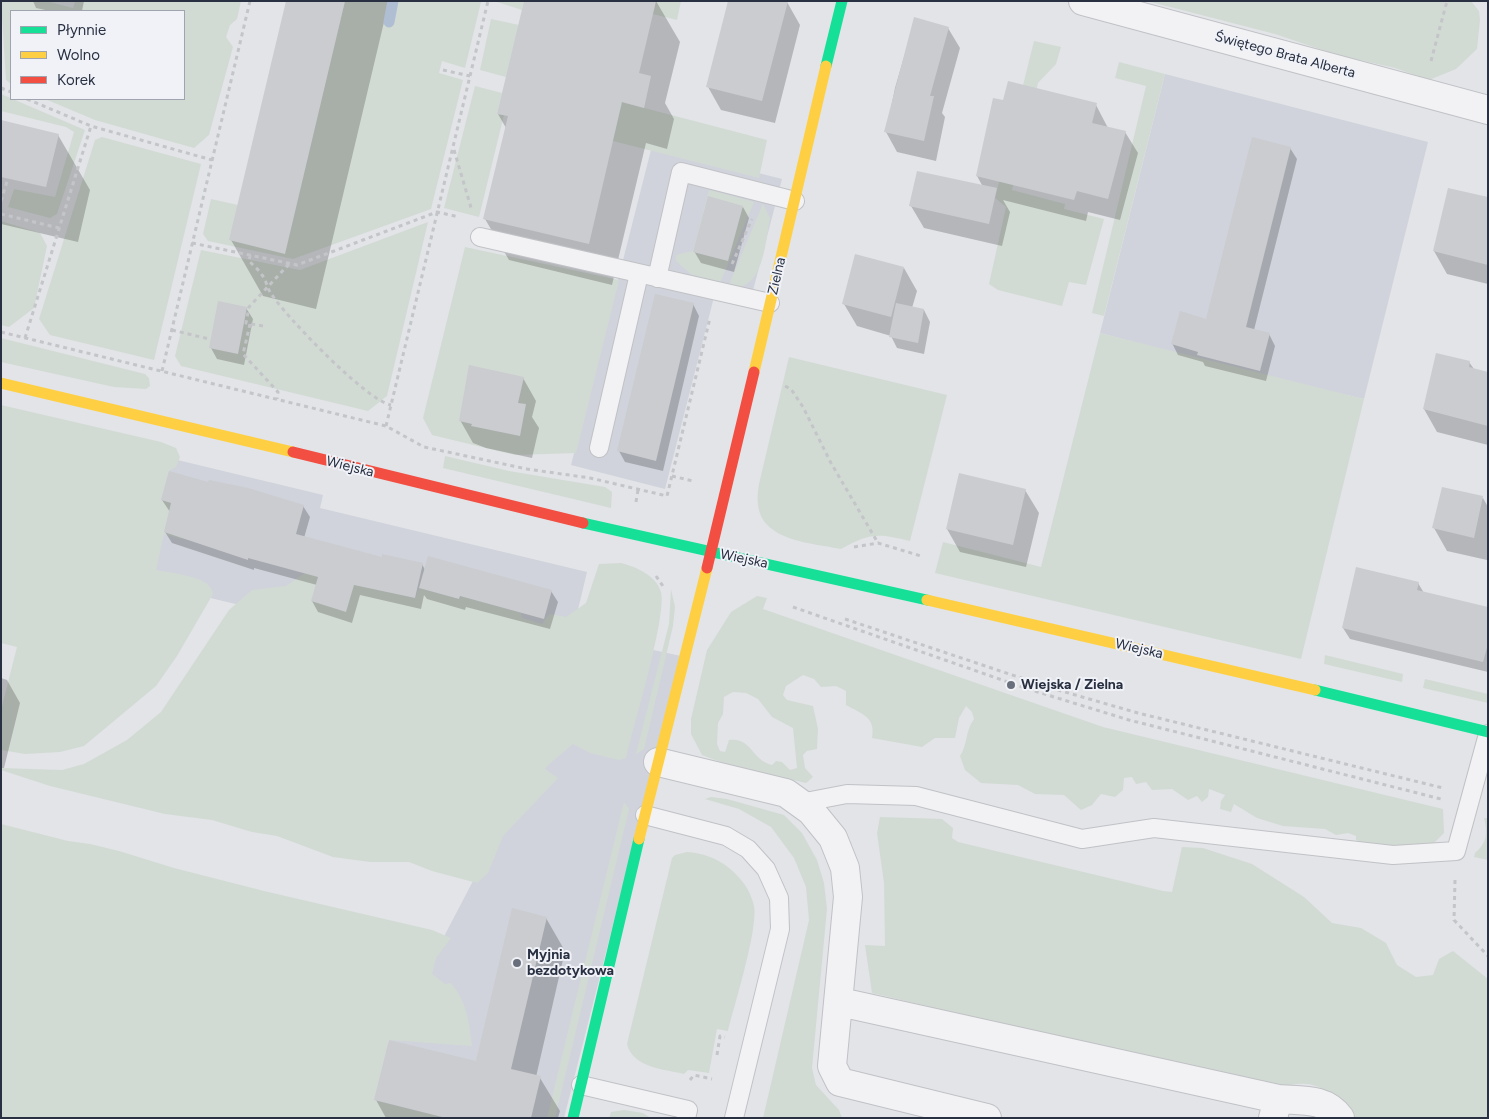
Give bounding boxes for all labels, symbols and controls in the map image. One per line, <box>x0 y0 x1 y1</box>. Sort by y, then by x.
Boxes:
legend <box>10 10 185 100</box>
text: Płynnie <box>57 21 106 39</box>
street label: Świętego Brata Alberta <box>1213 28 1357 82</box>
text: Wolno <box>57 46 100 64</box>
text: Korek <box>57 71 95 89</box>
street label: Zielna <box>765 256 789 296</box>
street label: Wiejska <box>324 453 376 481</box>
street label: Wiejska <box>719 546 769 572</box>
street label: Wiejska <box>1114 635 1164 663</box>
place label: Wiejska / Zielna <box>1021 677 1123 693</box>
marker: Wiejska / Zielna <box>1005 679 1017 691</box>
place label: Myjnia bezdotykowa <box>527 947 614 980</box>
marker: Myjnia bezdotykowa <box>511 957 523 969</box>

